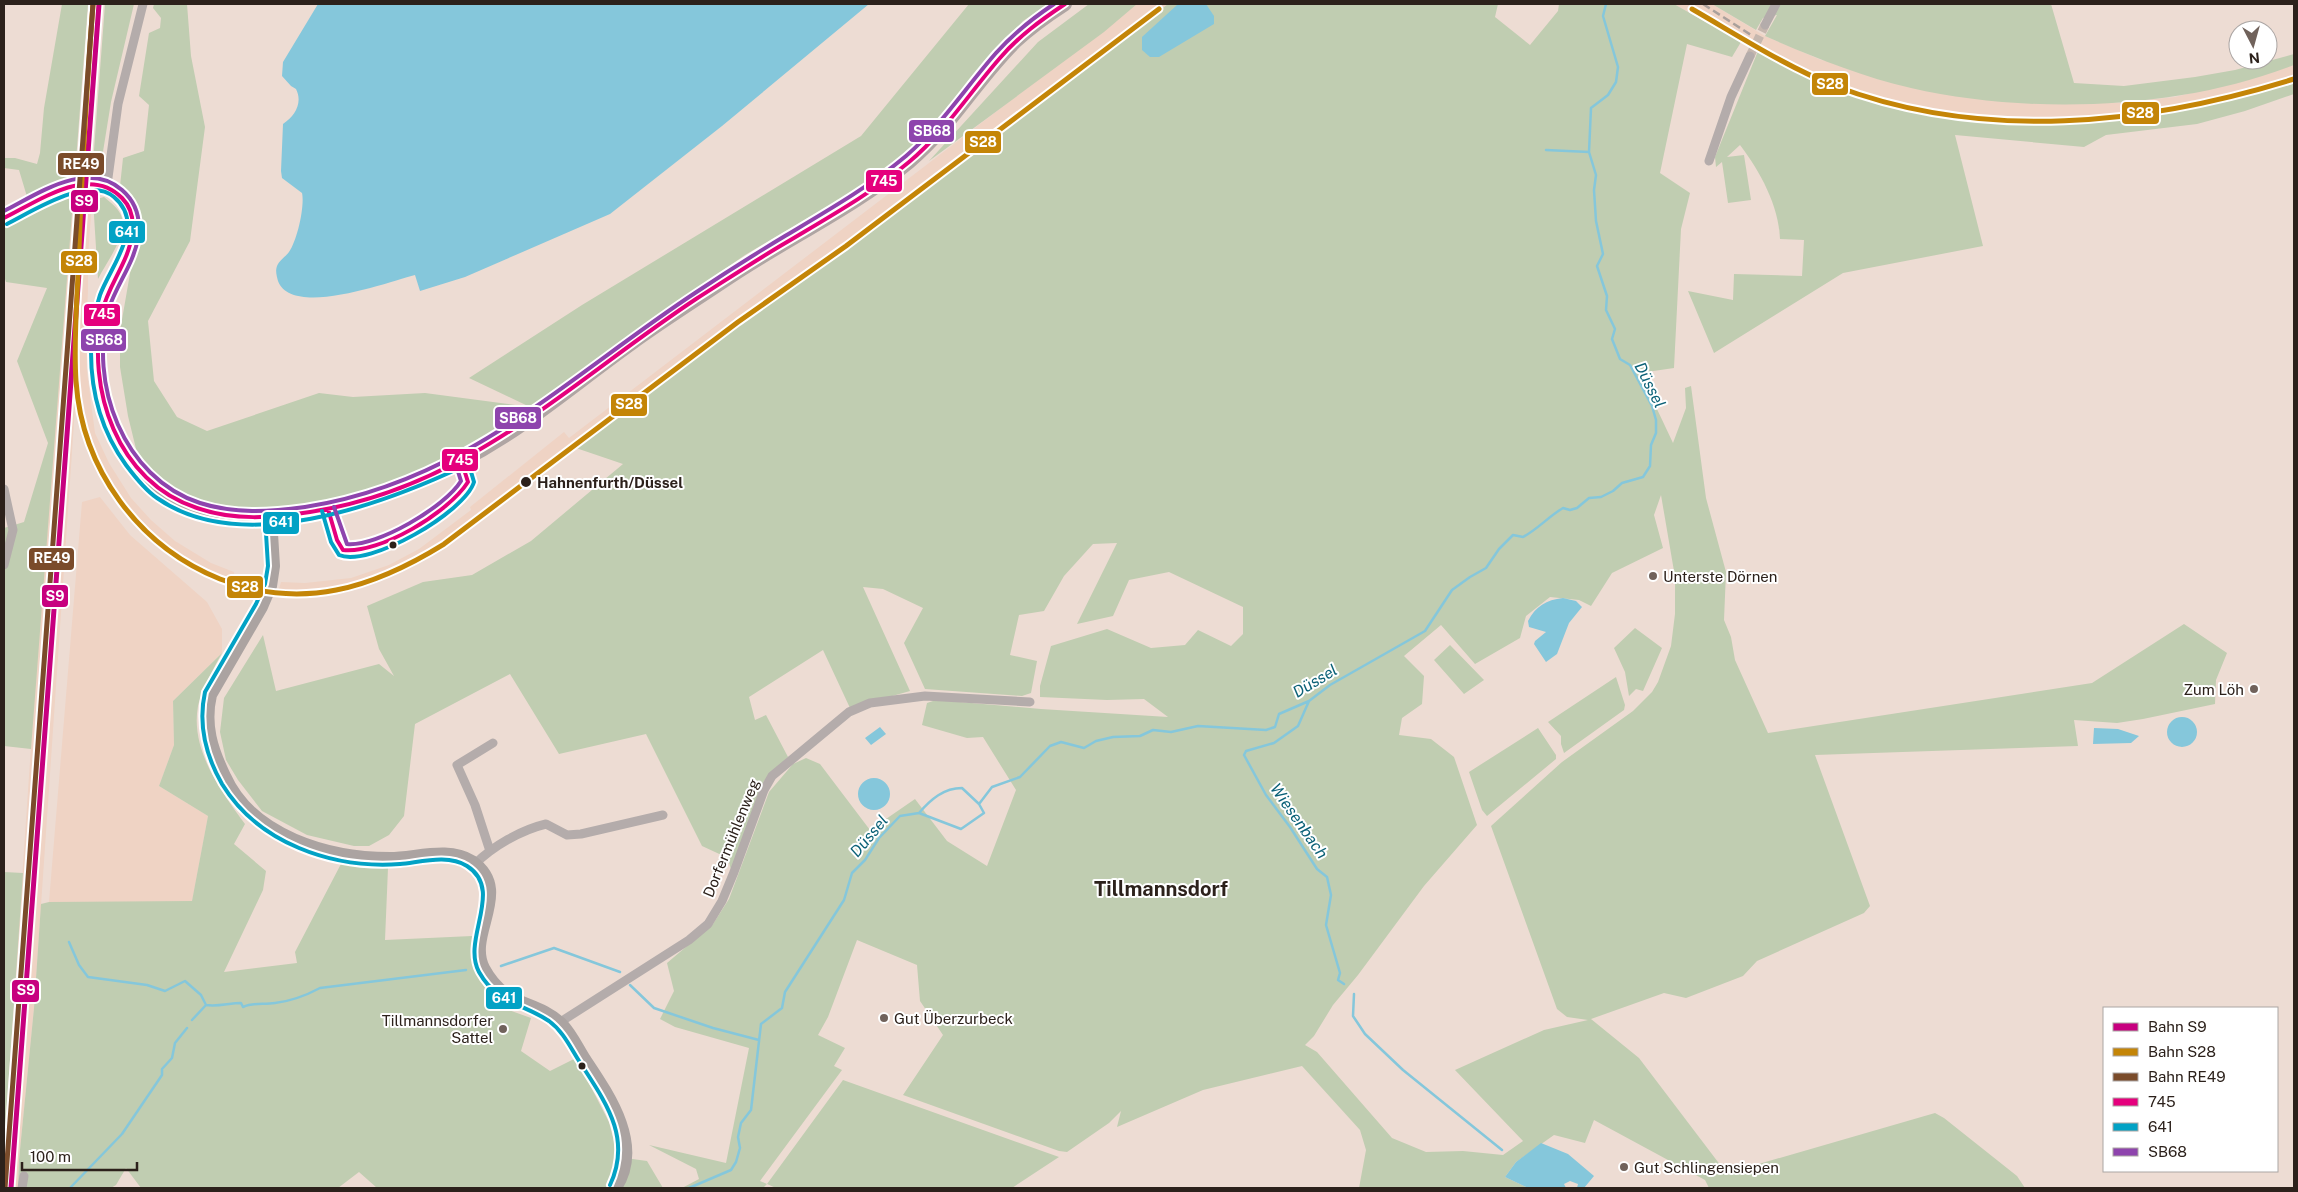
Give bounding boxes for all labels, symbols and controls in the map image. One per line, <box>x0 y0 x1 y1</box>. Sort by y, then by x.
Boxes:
north arrow <box>2228 20 2278 70</box>
text: N <box>2248 49 2261 66</box>
line badge: S28 <box>1811 72 1849 96</box>
text: S28 <box>1816 76 1844 92</box>
line badge: S28 <box>2121 101 2160 125</box>
text: S28 <box>2126 105 2154 121</box>
line badge: SB68 <box>908 119 955 143</box>
text: SB68 <box>913 123 951 139</box>
line badge: S28 <box>964 130 1002 154</box>
text: S28 <box>969 134 997 150</box>
line badge: RE49 <box>57 152 105 176</box>
text: RE49 <box>62 156 100 172</box>
line badge: 745 <box>865 169 903 193</box>
text: 745 <box>870 173 898 189</box>
line badge: S9 <box>70 189 99 213</box>
text: S9 <box>75 193 93 209</box>
line badge: 641 <box>108 220 146 244</box>
text: 641 <box>115 224 139 240</box>
line badge: S28 <box>60 250 98 274</box>
text: S28 <box>65 253 93 269</box>
line badge: 745 <box>83 303 121 327</box>
text: 745 <box>88 306 116 322</box>
line badge: SB68 <box>80 328 127 352</box>
text: SB68 <box>85 332 123 348</box>
water label: Düssel <box>1630 359 1670 411</box>
line badge: S28 <box>610 393 648 417</box>
text: S28 <box>615 396 643 412</box>
line badge: SB68 <box>494 406 542 430</box>
text: SB68 <box>499 410 537 426</box>
line badge: 745 <box>441 448 479 472</box>
text: 745 <box>446 452 474 468</box>
place label: Hahnenfurth/Düssel <box>537 474 683 491</box>
marker: Hahnenfurth/Düssel <box>519 475 533 489</box>
line badge: 641 <box>262 511 300 535</box>
text: 641 <box>269 514 293 530</box>
unlabelled marker <box>388 540 398 550</box>
line badge: RE49 <box>28 547 75 571</box>
text: RE49 <box>33 550 71 566</box>
place label: Unterste Dörnen <box>1663 568 1777 585</box>
marker: Unterste Dörnen <box>1647 570 1659 582</box>
line badge: S28 <box>226 575 264 599</box>
text: S28 <box>231 579 259 595</box>
line badge: S9 <box>41 584 69 608</box>
text: S9 <box>46 588 64 604</box>
water label: Düssel <box>1289 660 1341 702</box>
place label: Zum Löh <box>2184 681 2244 698</box>
marker: Zum Löh <box>2248 683 2260 695</box>
street label: Dorfermühlenweg <box>700 776 762 900</box>
water label: Wiesenbach <box>1266 780 1332 862</box>
water label: Düssel <box>846 811 892 861</box>
district label: Tillmannsdorf <box>1094 877 1228 901</box>
line badge: S9 <box>11 979 40 1003</box>
text: S9 <box>17 982 35 998</box>
line badge: 641 <box>485 986 523 1010</box>
text: 641 <box>492 990 516 1006</box>
legend <box>2103 1007 2278 1172</box>
place label: Gut Überzurbeck <box>894 1009 1013 1027</box>
place label: Tillmannsdorfer Sattel <box>382 1012 493 1046</box>
marker: Gut Überzurbeck <box>878 1012 890 1024</box>
text: Bahn S9 <box>2148 1018 2207 1035</box>
marker: Tillmannsdorfer Sattel <box>497 1023 509 1035</box>
text: Bahn S28 <box>2148 1043 2216 1060</box>
unlabelled marker <box>577 1061 587 1071</box>
text: Bahn RE49 <box>2148 1068 2226 1085</box>
text: 745 <box>2148 1093 2176 1110</box>
text: 641 <box>2148 1118 2173 1135</box>
scale bar <box>22 1140 138 1172</box>
text: SB68 <box>2148 1143 2187 1160</box>
text: 100 m <box>30 1148 71 1165</box>
place label: Gut Schlingensiepen <box>1634 1159 1779 1176</box>
marker: Gut Schlingensiepen <box>1618 1161 1630 1173</box>

